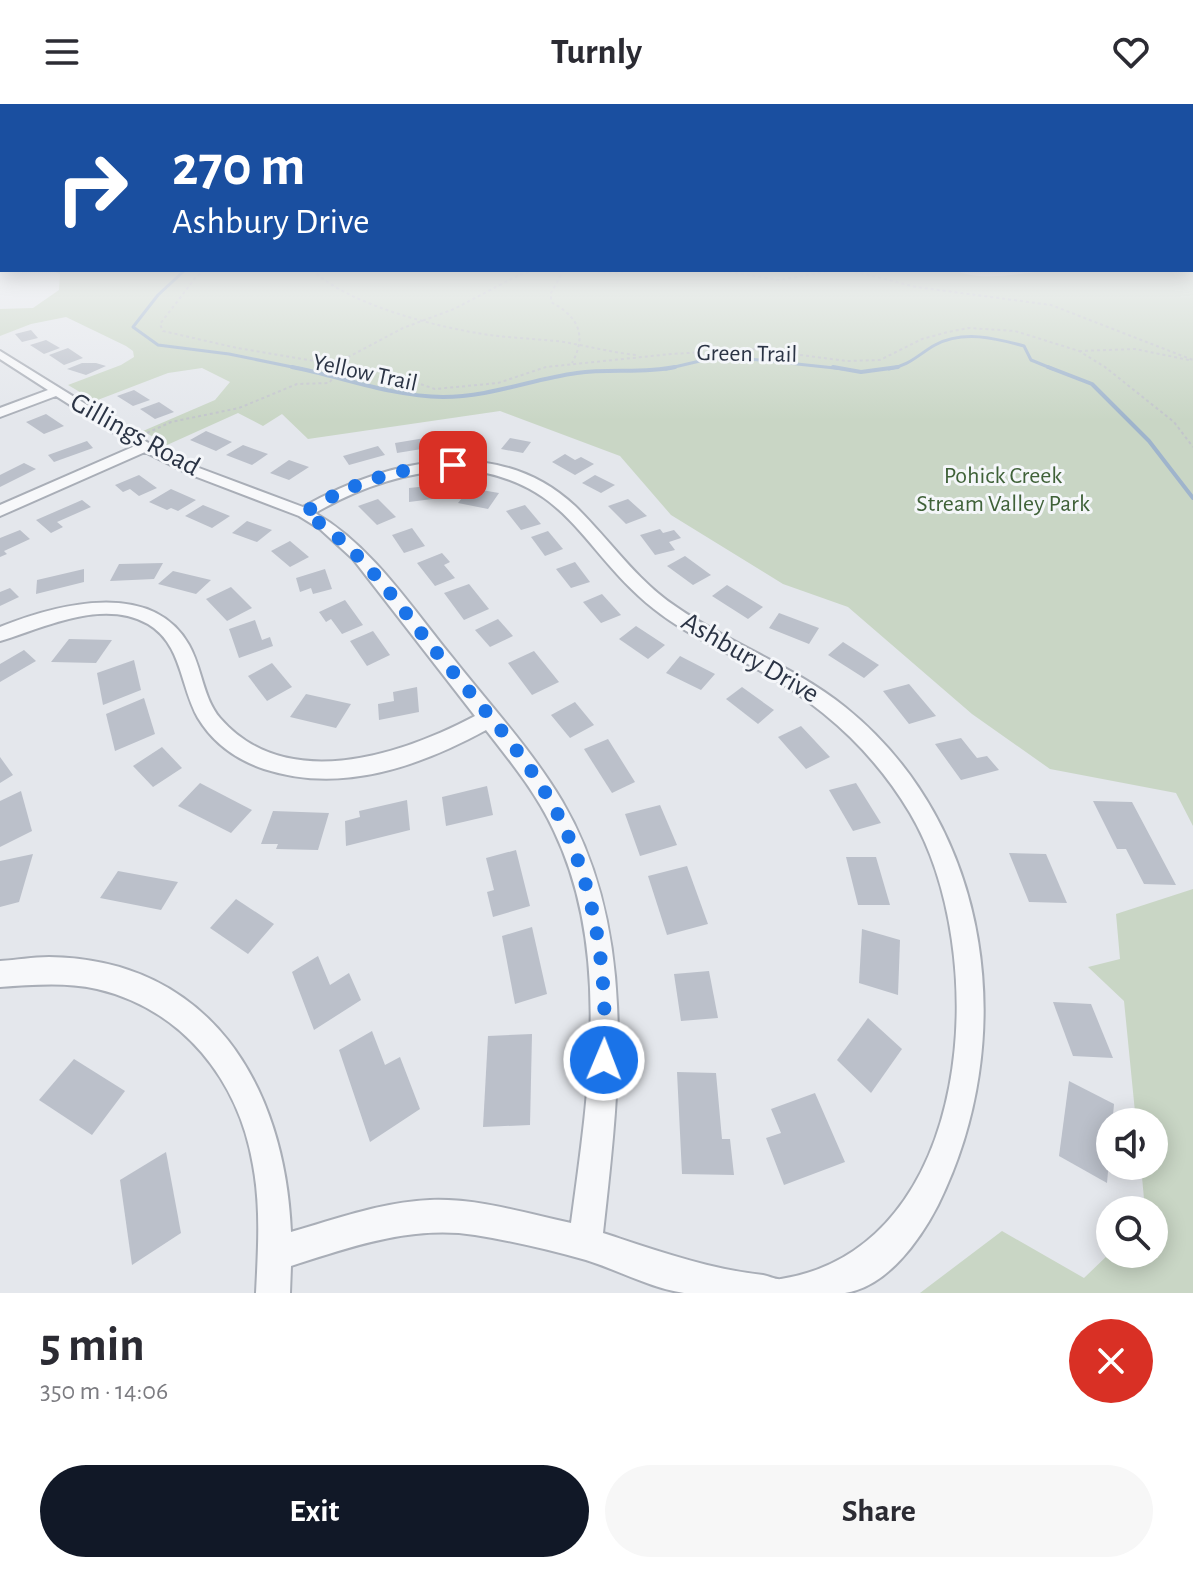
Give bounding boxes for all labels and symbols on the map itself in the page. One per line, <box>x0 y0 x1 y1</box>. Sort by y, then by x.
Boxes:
street label: Green Trail <box>696 341 798 367</box>
street label: Yellow Trail <box>311 350 419 396</box>
street label: Gillings Road <box>66 388 204 482</box>
pin <box>419 431 487 499</box>
park label: Pohick Creek Stream Valley Park <box>916 464 1090 516</box>
street label: Ashbury Drive <box>676 607 824 709</box>
position arrow <box>562 1018 646 1102</box>

